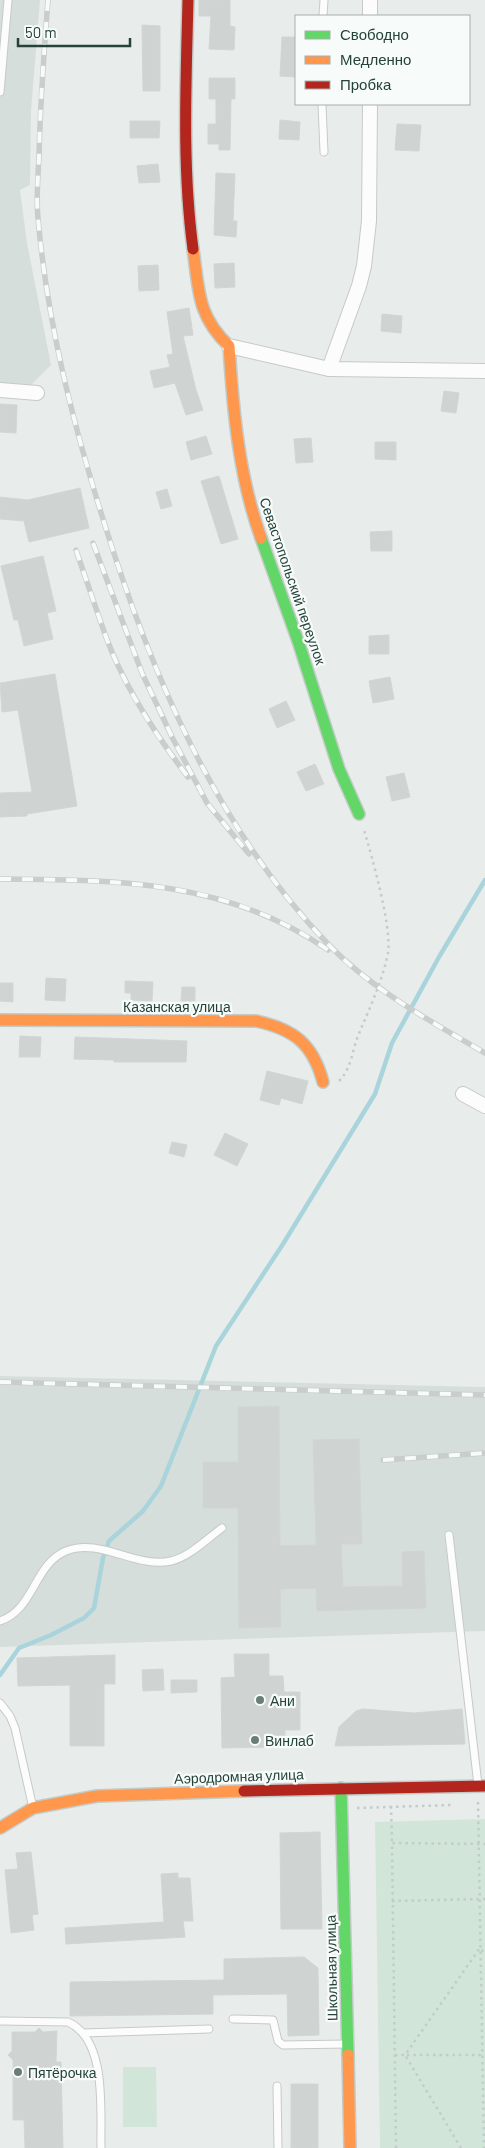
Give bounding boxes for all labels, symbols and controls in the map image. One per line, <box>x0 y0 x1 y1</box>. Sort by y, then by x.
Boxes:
scale bar <box>18 15 130 47</box>
legend <box>295 15 470 105</box>
text: 50 m <box>25 23 57 41</box>
text: Свободно <box>340 25 409 43</box>
text: Медленно <box>340 50 411 68</box>
text: Пробка <box>340 75 392 93</box>
street label: Севастопольский переулок <box>256 495 330 668</box>
street label: Казанская улица <box>123 998 231 1015</box>
place label: Ани <box>270 1692 295 1709</box>
marker: Ани <box>254 1694 266 1706</box>
place label: Винлаб <box>265 1732 314 1749</box>
marker: Винлаб <box>249 1734 261 1746</box>
street label: Аэродромная улица <box>174 1765 304 1787</box>
street label: Школьная улица <box>322 1914 340 2021</box>
place label: Пятёрочка <box>28 2064 97 2081</box>
marker: Пятёрочка <box>12 2066 24 2078</box>

